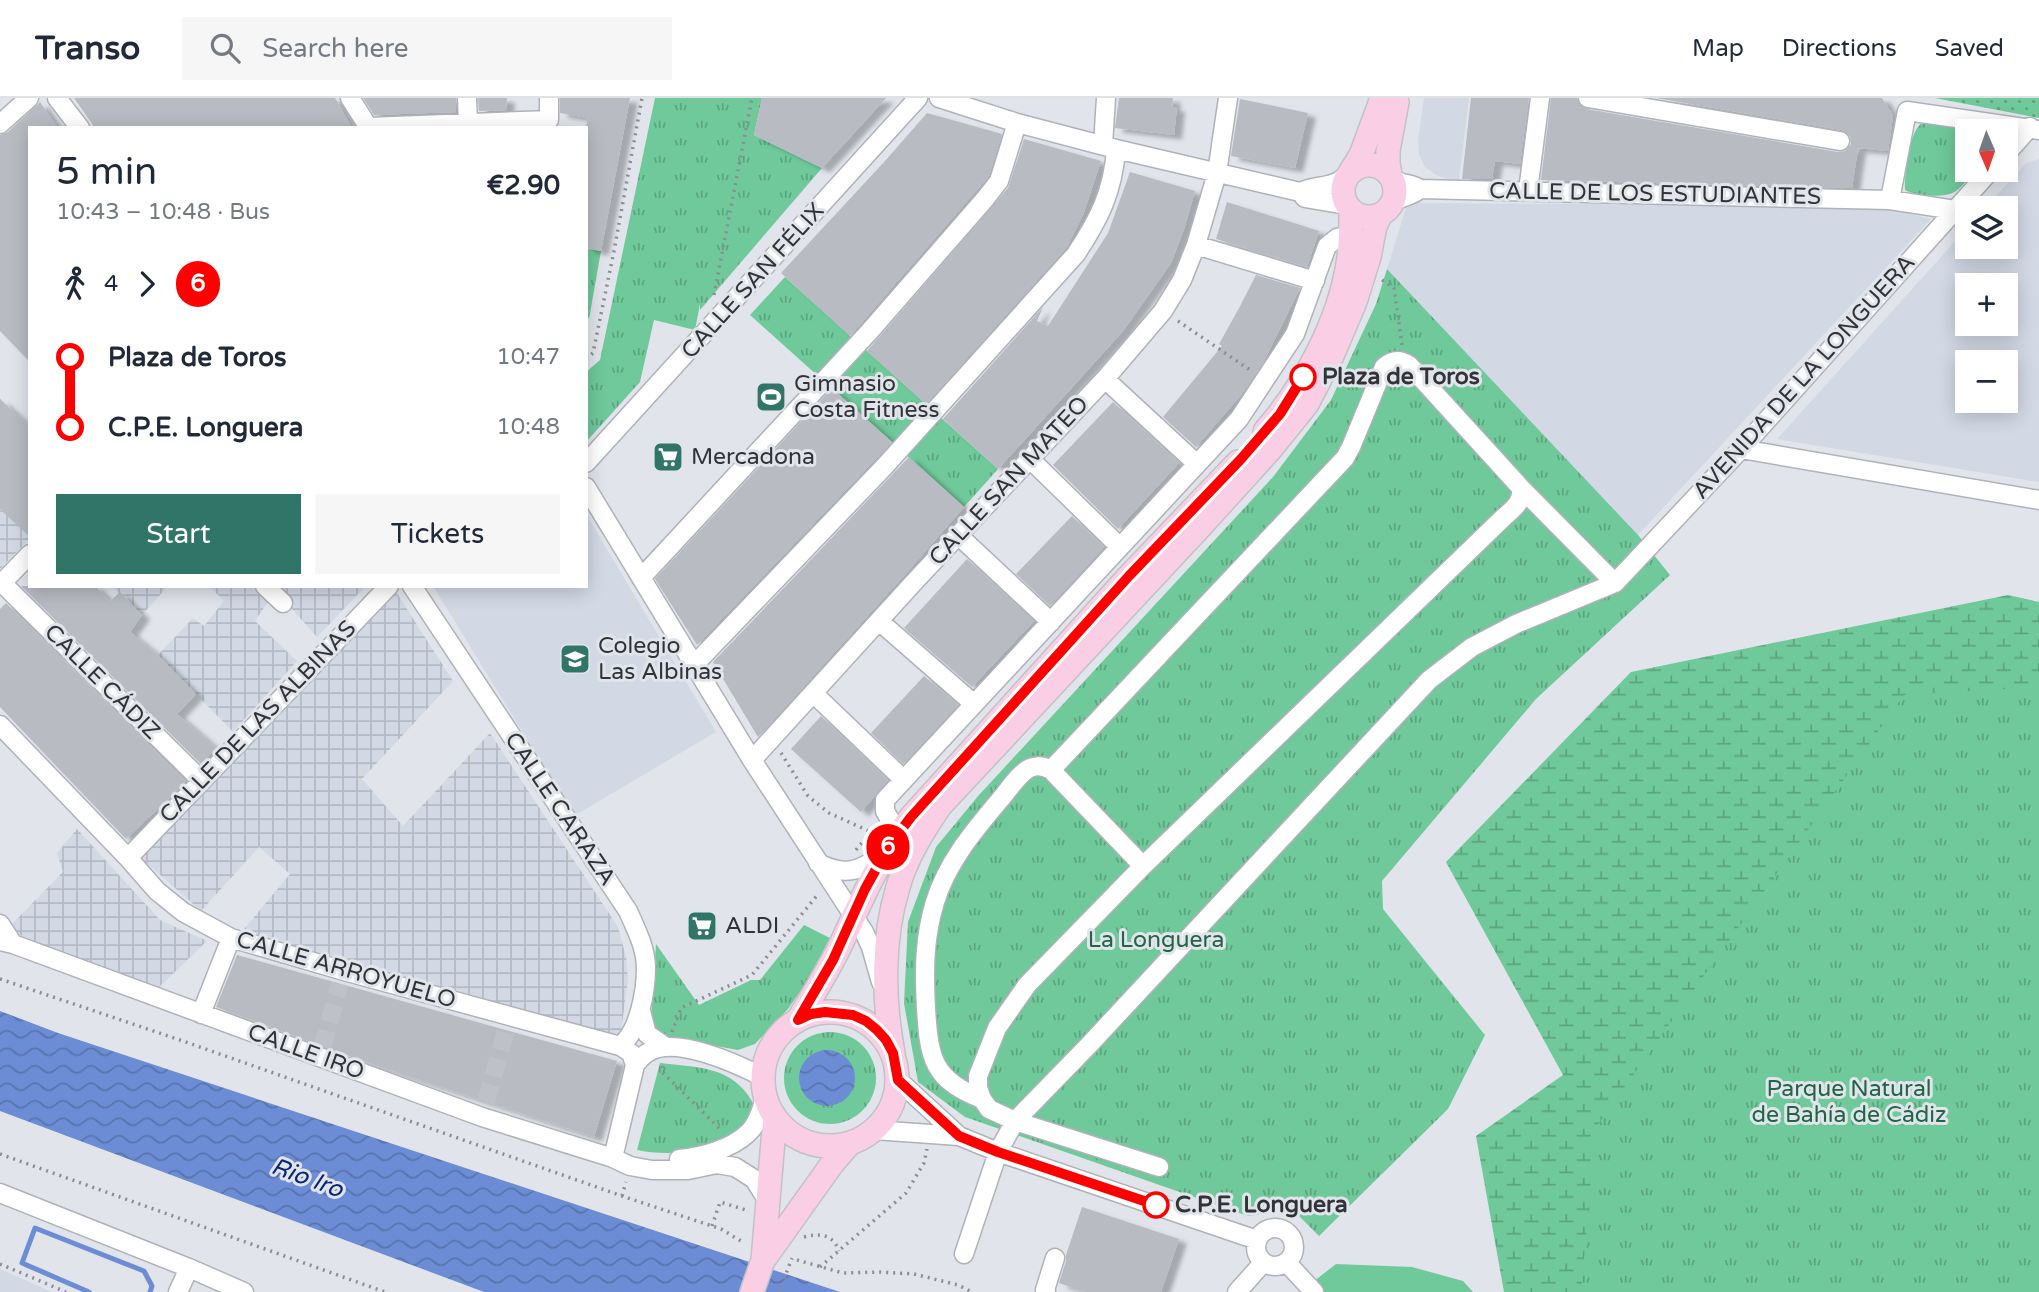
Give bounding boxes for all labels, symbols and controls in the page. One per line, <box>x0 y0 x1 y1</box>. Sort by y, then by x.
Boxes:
search box <box>182 17 672 80</box>
text: Transo <box>35 29 140 68</box>
icon: search <box>206 29 244 67</box>
text: Search here <box>262 33 409 64</box>
text: Map <box>1692 34 1744 63</box>
text: Directions <box>1782 34 1897 63</box>
text: Saved <box>1935 34 2004 63</box>
north arrow <box>1955 119 2018 182</box>
map controls <box>1955 119 2018 413</box>
text: 5 min <box>56 149 157 195</box>
text: €2.90 <box>487 170 560 201</box>
street label: CALLE DE LOS ESTUDIANTES <box>1489 177 1821 211</box>
button: layers <box>1955 196 2018 259</box>
street label: CALLE SAN FÉLIX <box>676 197 830 365</box>
text: 10:43 – 10:48 · Bus <box>56 198 270 226</box>
street label: AVENIDA DE LA LONGUERA <box>1687 249 1921 505</box>
icon: walk <box>56 265 94 303</box>
icon: forward <box>128 265 166 303</box>
text: 6 <box>190 269 206 298</box>
text: 4 <box>104 270 118 298</box>
button: + <box>1955 273 2018 336</box>
text: Plaza de Toros <box>108 342 286 373</box>
text: 10:47 <box>496 343 560 371</box>
button: − <box>1955 350 2018 413</box>
place label: Plaza de Toros <box>1322 363 1480 391</box>
marker: Plaza de Toros <box>1290 364 1316 390</box>
place label: Gimnasio Costa Fitness <box>794 370 940 424</box>
sports icon: Gimnasio Costa Fitness <box>754 380 788 414</box>
street label: CALLE SAN MATEO <box>923 391 1095 571</box>
text: C.P.E. Longuera <box>108 412 303 443</box>
text: 10:48 <box>496 413 560 441</box>
supermarket icon: Mercadona <box>651 440 685 474</box>
place label: Mercadona <box>691 443 815 471</box>
button: Start <box>56 494 301 574</box>
button: Tickets <box>315 494 560 574</box>
street label: CALLE DE LAS ALBINAS <box>154 615 362 829</box>
street label: CALLE CÁDIZ <box>38 618 166 746</box>
place label: Colegio Las Albinas <box>598 632 722 686</box>
school or university icon: Colegio Las Albinas <box>558 642 592 676</box>
street label: CALLE CARAZA <box>498 727 622 891</box>
line badge: 6 <box>865 824 911 870</box>
text: 6 <box>880 832 896 861</box>
supermarket icon: ALDI <box>685 909 719 943</box>
place label: ALDI <box>725 912 779 940</box>
street label: CALLE ARROYUELO <box>233 925 459 1015</box>
park label: La Longuera <box>1088 926 1224 954</box>
street label: CALLE IRO <box>244 1018 368 1086</box>
park label: Parque Natural de Bahía de Cádiz <box>1751 1075 1947 1129</box>
water label: Rio Iro <box>267 1152 348 1205</box>
place label: C.P.E. Longuera <box>1175 1191 1348 1219</box>
marker: C.P.E. Longuera <box>1143 1192 1169 1218</box>

